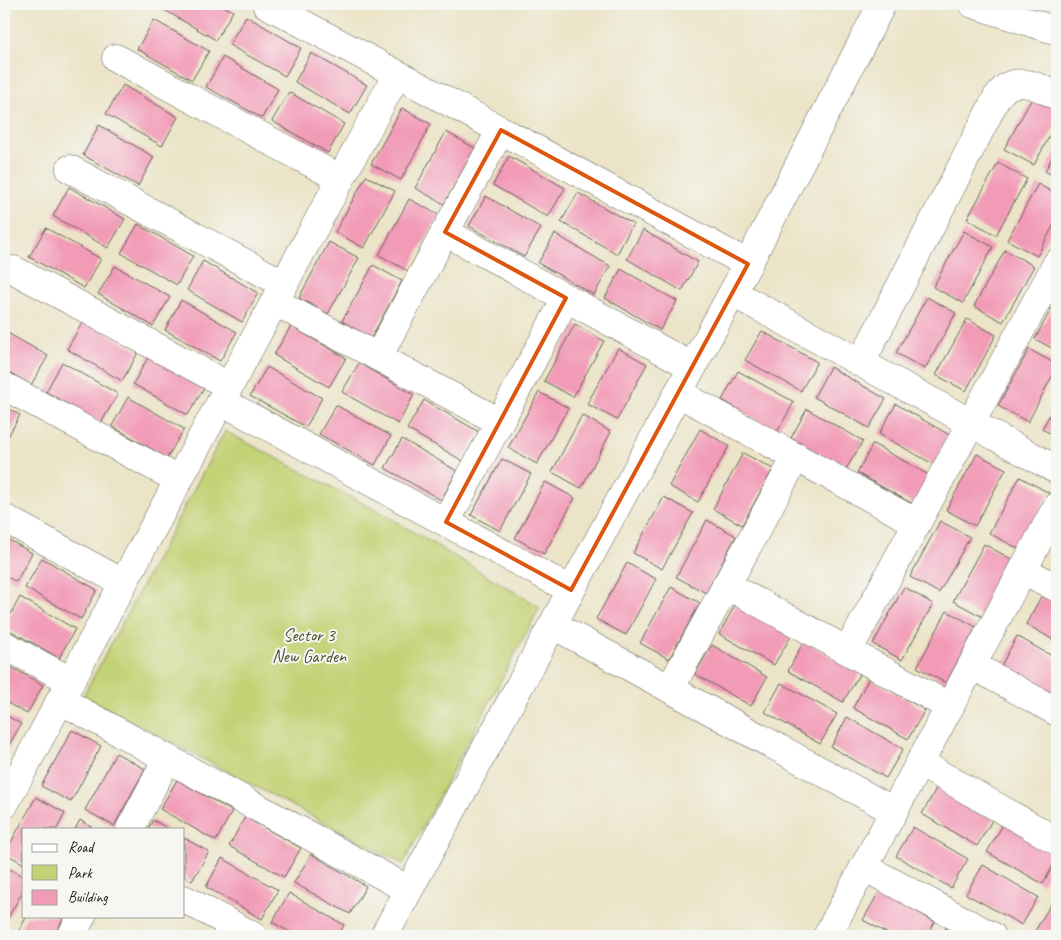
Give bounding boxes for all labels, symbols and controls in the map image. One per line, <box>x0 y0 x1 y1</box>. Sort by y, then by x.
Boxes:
park label: Sector 3 New Garden <box>272 624 347 667</box>
legend <box>22 828 185 918</box>
text: Road <box>68 838 95 857</box>
text: Park <box>68 864 93 883</box>
text: Building <box>68 888 108 907</box>

